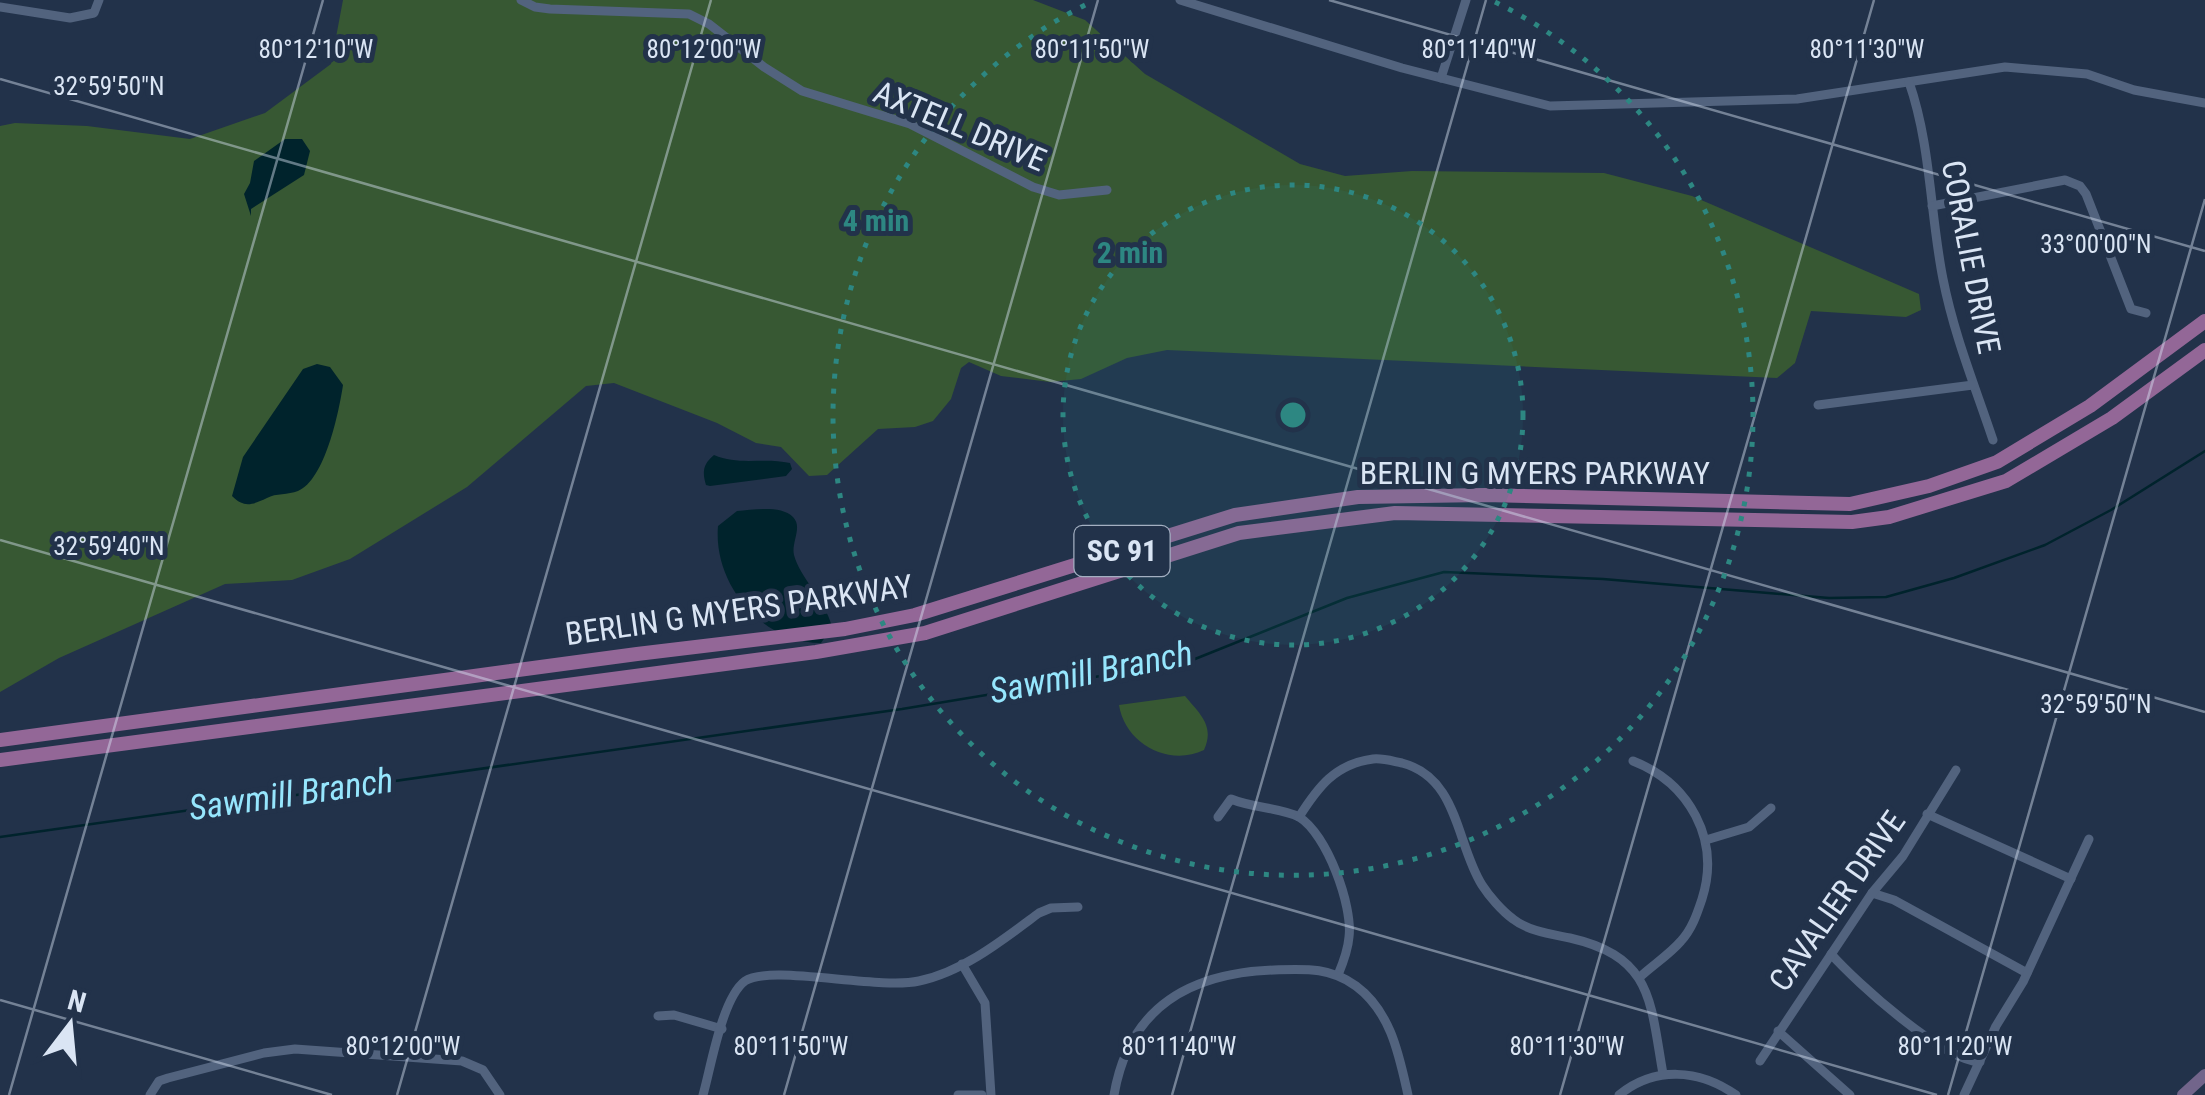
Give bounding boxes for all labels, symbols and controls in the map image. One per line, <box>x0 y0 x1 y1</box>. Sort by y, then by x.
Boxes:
text: 80°12'10"W <box>259 35 373 64</box>
text: 80°12'00"W <box>647 35 761 64</box>
text: 80°11'50"W <box>1035 35 1149 64</box>
text: 80°11'40"W <box>1422 35 1536 64</box>
text: 80°11'30"W <box>1810 35 1924 64</box>
text: 32°59'50"N <box>53 72 165 101</box>
street label: AXTELL DRIVE <box>868 73 1052 179</box>
street label: CORALIE DRIVE <box>1934 157 2008 357</box>
text: 4 min <box>843 203 909 238</box>
text: 33°00'00"N <box>2040 230 2152 259</box>
text: 2 min <box>1097 235 1163 270</box>
centre of rings <box>1275 397 1311 433</box>
street label: BERLIN G MYERS PARKWAY <box>1360 454 1710 492</box>
road number: SC 91 <box>1074 526 1170 576</box>
text: 32°59'40"N <box>53 532 165 561</box>
street label: BERLIN G MYERS PARKWAY <box>563 567 915 653</box>
water label: Sawmill Branch <box>986 633 1196 712</box>
text: 32°59'50"N <box>2040 690 2152 719</box>
water label: Sawmill Branch <box>186 760 396 829</box>
street label: CAVALIER DRIVE <box>1761 804 1913 998</box>
north arrow <box>20 975 120 1075</box>
text: N <box>64 983 90 1020</box>
text: 80°12'00"W <box>346 1032 460 1061</box>
text: 80°11'50"W <box>734 1032 848 1061</box>
text: 80°11'40"W <box>1122 1032 1236 1061</box>
text: 80°11'30"W <box>1510 1032 1624 1061</box>
text: 80°11'20"W <box>1898 1032 2012 1061</box>

